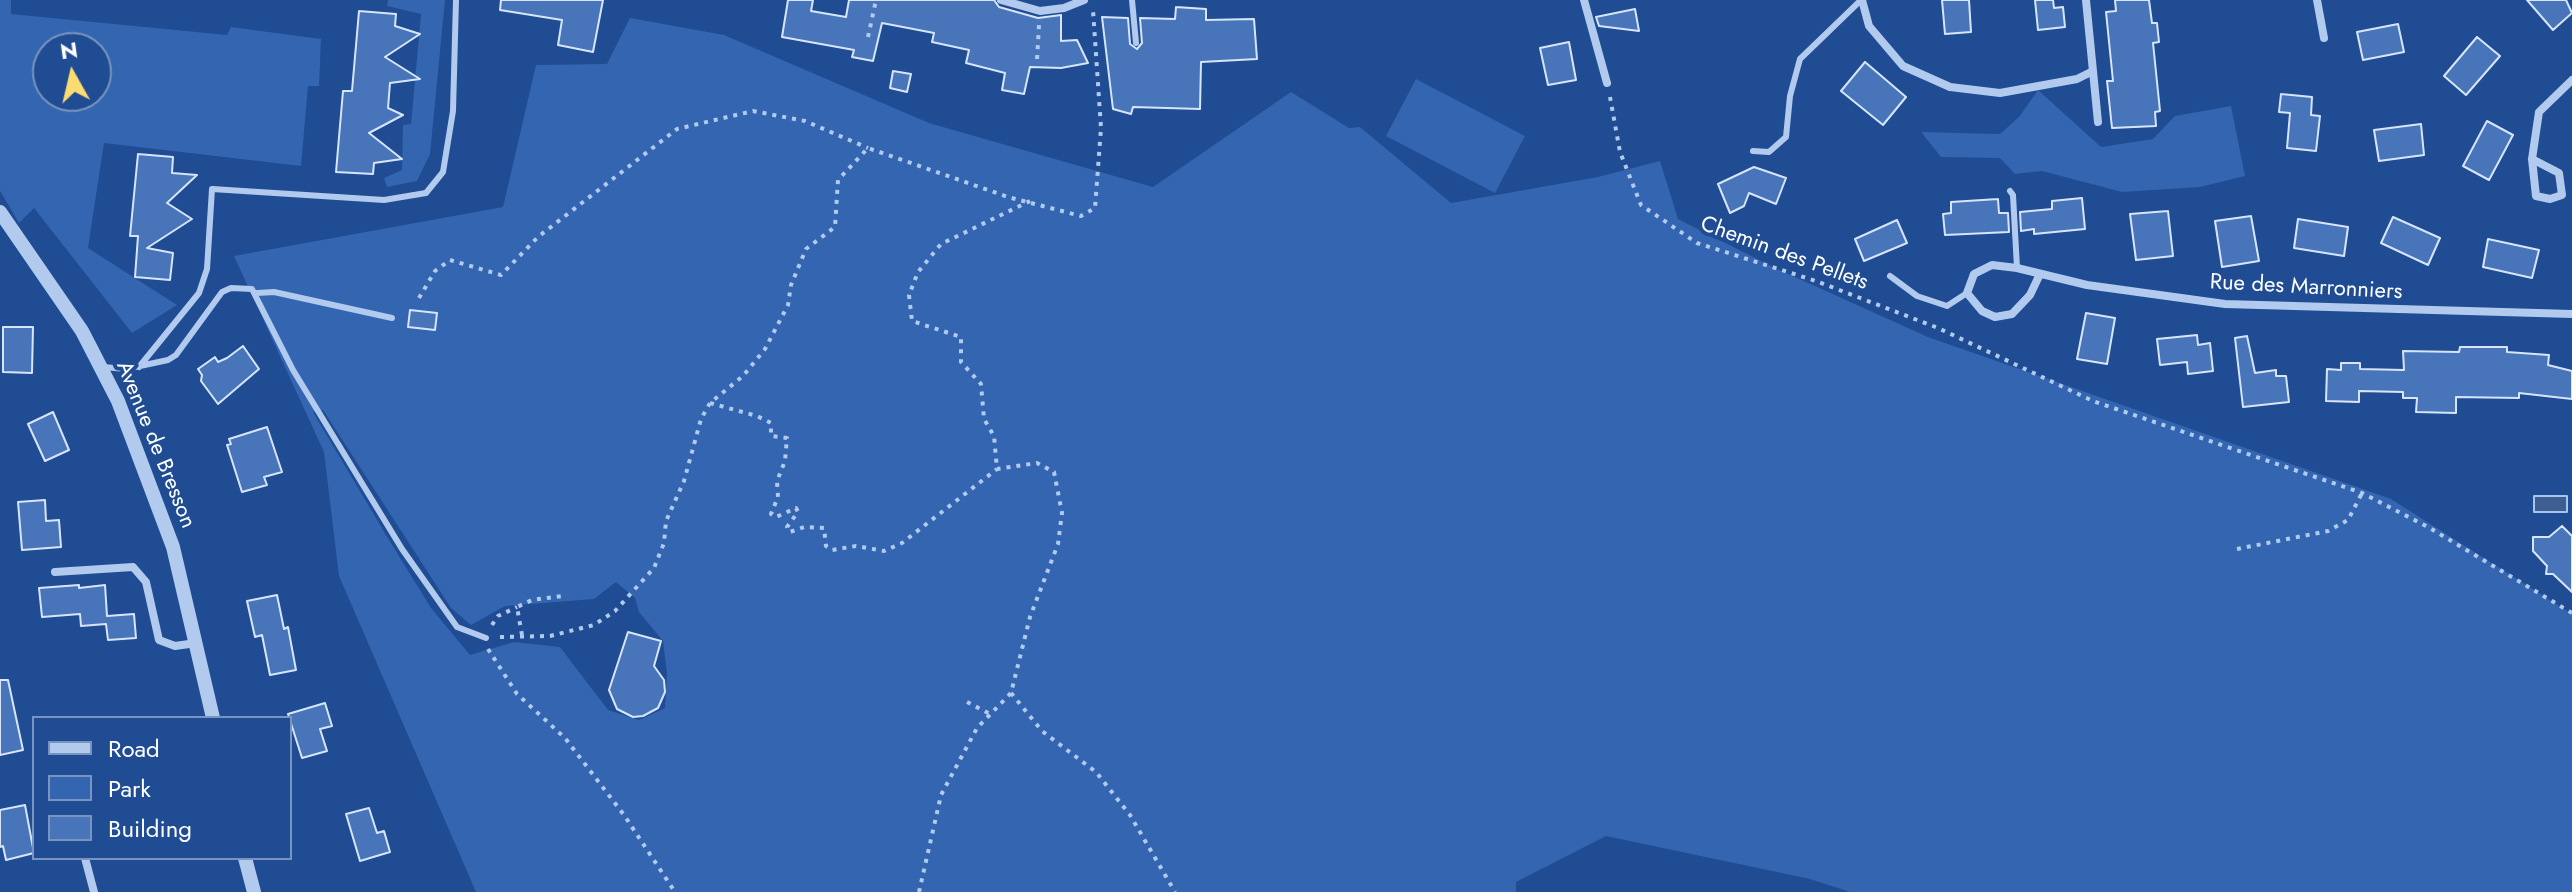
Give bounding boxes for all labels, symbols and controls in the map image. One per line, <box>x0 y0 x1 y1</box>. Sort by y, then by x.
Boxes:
north arrow <box>32 32 112 112</box>
text: N <box>58 33 80 67</box>
street label: Chemin des Pellets <box>1696 211 1872 297</box>
street label: Rue des Marronniers <box>2209 270 2403 306</box>
street label: Avenue de Bresson <box>109 358 201 532</box>
legend <box>32 716 292 860</box>
text: Road <box>108 731 160 766</box>
text: Park <box>108 771 151 806</box>
text: Building <box>108 811 192 846</box>

